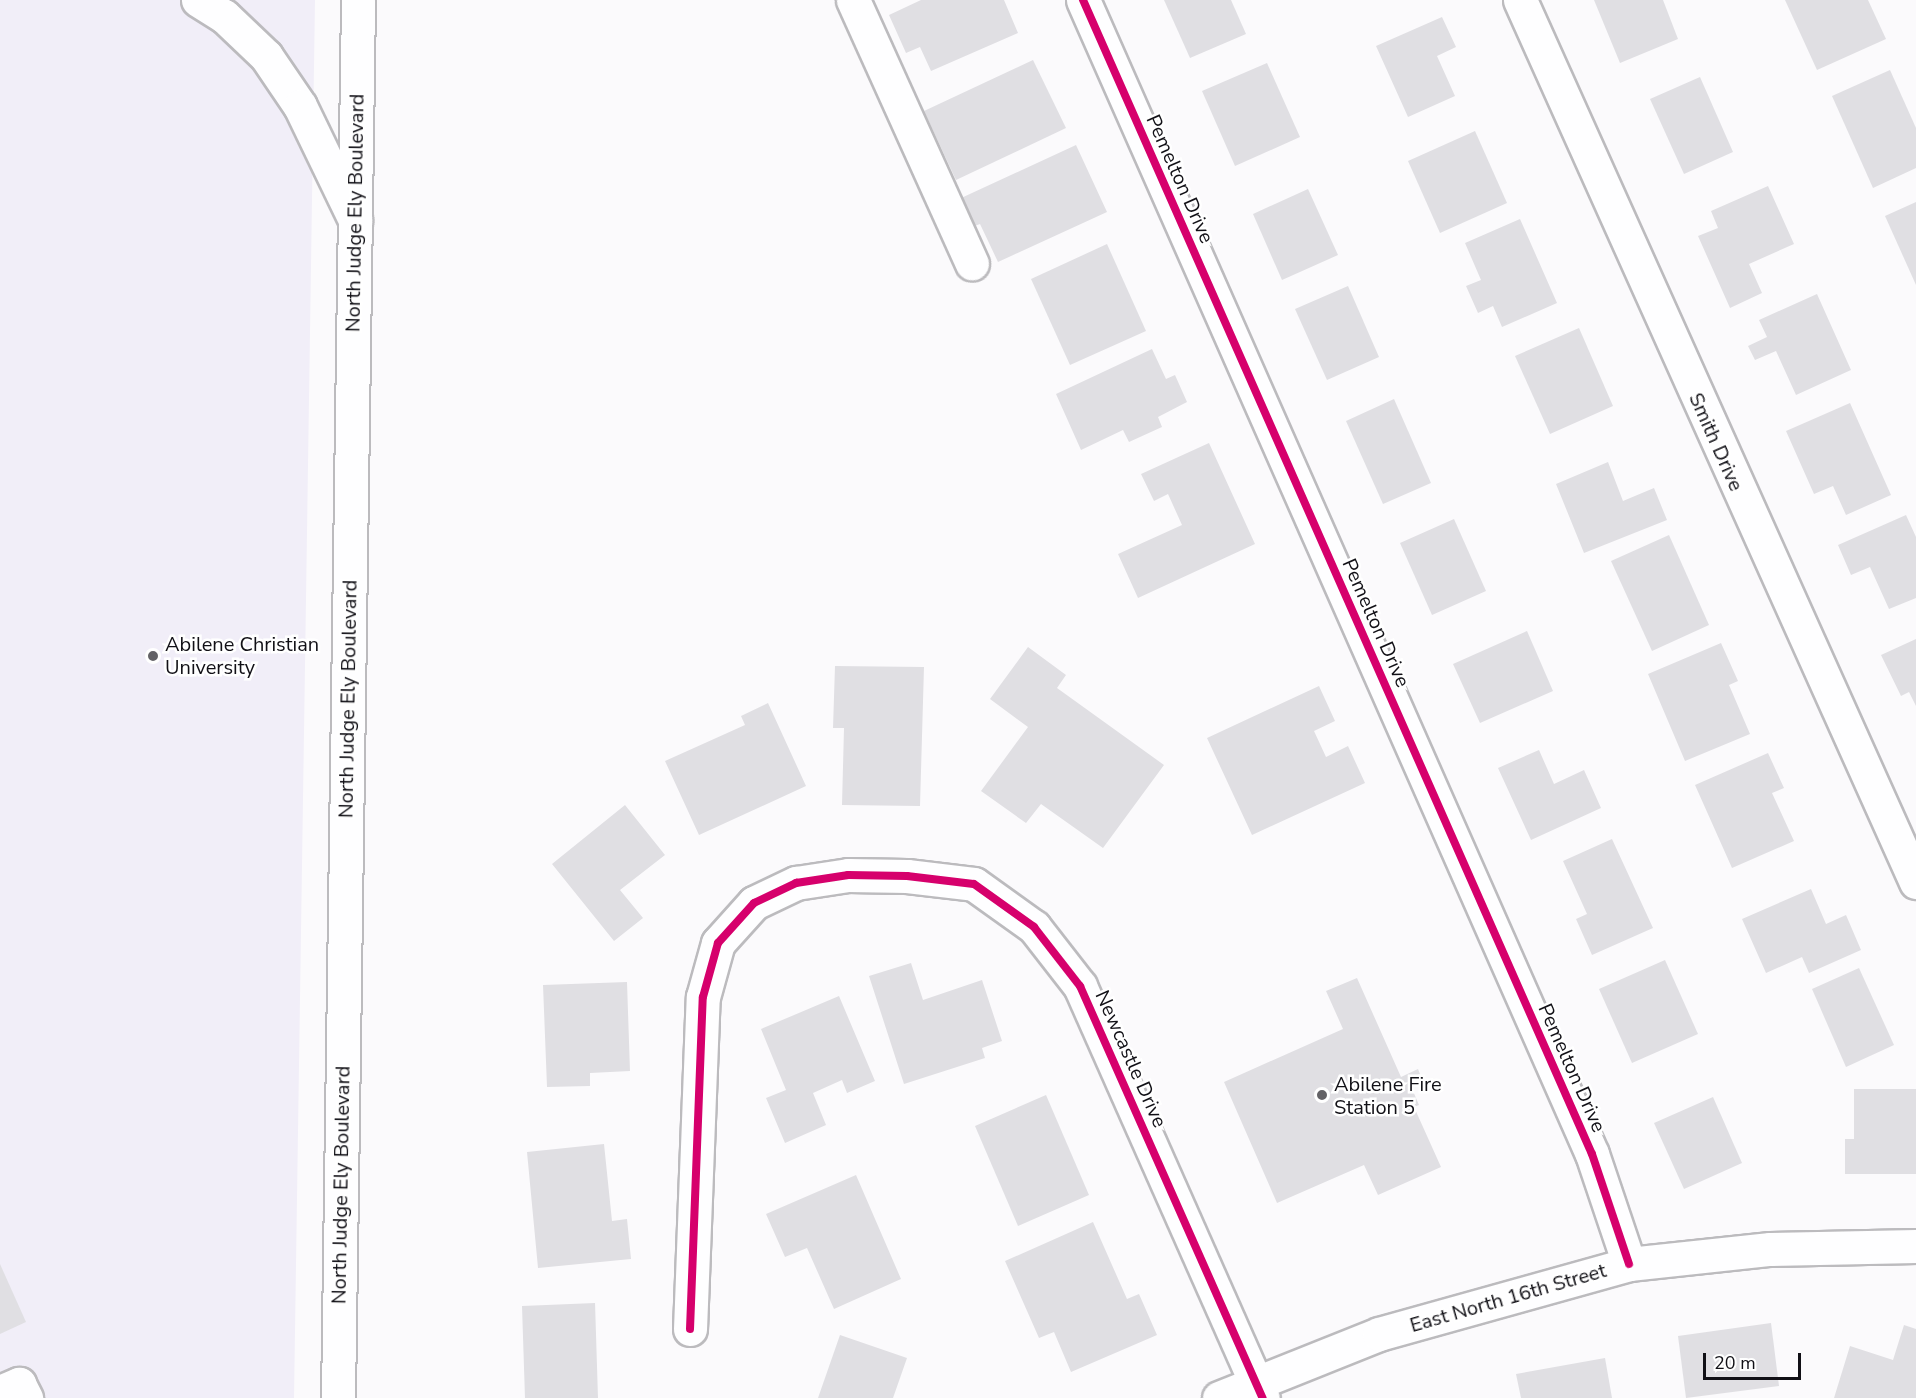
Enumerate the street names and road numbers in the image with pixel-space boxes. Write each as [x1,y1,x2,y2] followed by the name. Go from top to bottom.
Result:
[341,94,369,332] street label: North Judge Ely Boulevard
[1141,111,1219,247] street label: Pemelton Drive
[1684,389,1748,495] street label: Smith Drive
[1337,555,1415,691] street label: Pemelton Drive
[334,580,362,818] street label: North Judge Ely Boulevard
[1090,987,1172,1131] street label: Newcastle Drive
[1533,1000,1611,1136] street label: Pemelton Drive
[327,1066,355,1304] street label: North Judge Ely Boulevard
[1407,1258,1609,1338] street label: East North 16th Street

